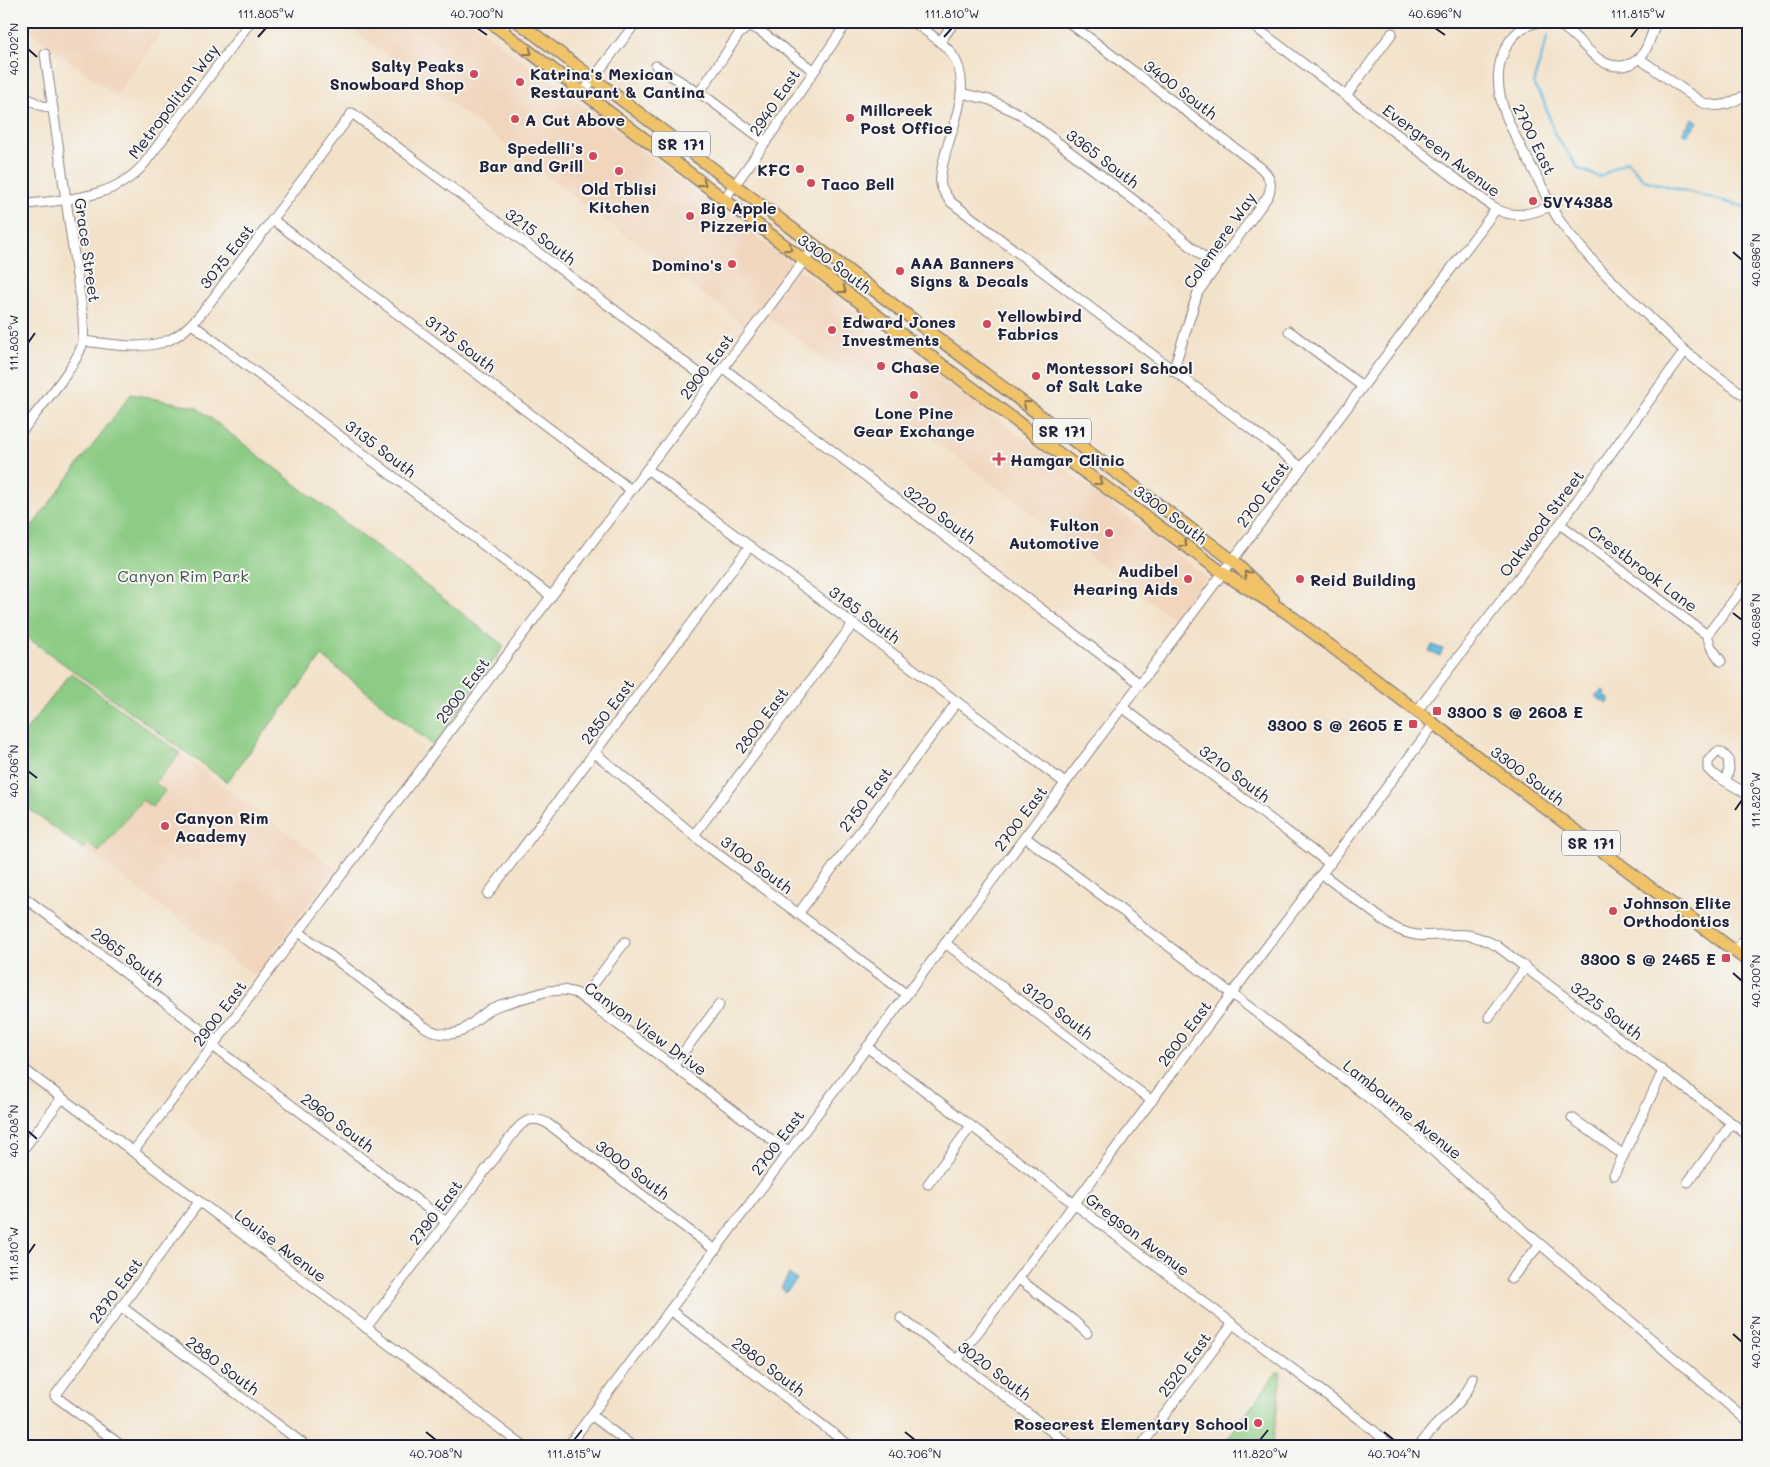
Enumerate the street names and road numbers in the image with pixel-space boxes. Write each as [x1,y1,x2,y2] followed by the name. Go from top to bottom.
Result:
[123,39,223,163] street label: Metropolitan Way
[1140,54,1222,124] street label: 3400 South
[744,64,804,140] street label: 2940 East
[1379,99,1505,201] street label: Evergreen Avenue
[1509,100,1561,178] street label: 2700 East
[1062,124,1144,192] street label: 3365 South
[652,132,710,156] road number: SR 171
[1178,188,1260,292] street label: Colemere Way
[70,196,106,304] street label: Grace Street
[501,203,581,269] street label: 3215 South
[194,219,258,293] street label: 3075 East
[794,228,876,298] street label: 3300 South
[421,310,501,376] street label: 3175 South
[674,329,738,403] street label: 2900 East
[341,414,421,482] street label: 3135 South
[1033,418,1091,444] road number: SR 171
[1231,457,1293,531] street label: 2700 East
[1494,465,1588,581] street label: Oakwood Street
[1130,479,1212,549] street label: 3300 South
[900,480,980,548] street label: 3220 South
[1584,520,1702,616] street label: Crestbrook Lane
[825,580,905,648] street label: 3185 South
[430,653,494,727] street label: 2900 East
[575,674,639,748] street label: 2850 East
[729,683,793,757] street label: 2800 East
[1195,739,1275,807] street label: 3210 South
[1487,740,1569,810] street label: 3300 South
[834,762,896,836] street label: 2750 East
[989,781,1051,855] street label: 2700 East
[717,830,797,898] street label: 3100 South
[1562,830,1620,856] road number: SR 171
[87,922,169,990] street label: 2965 South
[187,976,251,1050] street label: 2900 East
[580,976,712,1080] street label: Canyon View Drive
[1018,976,1098,1044] street label: 3120 South
[1567,976,1647,1044] street label: 3225 South
[1152,996,1216,1070] street label: 2600 East
[1339,1055,1467,1163] street label: Lambourne Avenue
[297,1088,379,1156] street label: 2960 South
[746,1105,808,1179] street label: 2700 East
[592,1134,674,1204] street label: 3000 South
[404,1175,466,1249] street label: 2790 East
[1081,1188,1195,1280] street label: Gregson Avenue
[231,1204,331,1286] street label: Louise Avenue
[84,1253,146,1327] street label: 2870 East
[1153,1327,1215,1401] street label: 2520 East
[182,1331,264,1399] street label: 2880 South
[728,1332,810,1400] street label: 2980 South
[954,1336,1036,1404] street label: 3020 South

